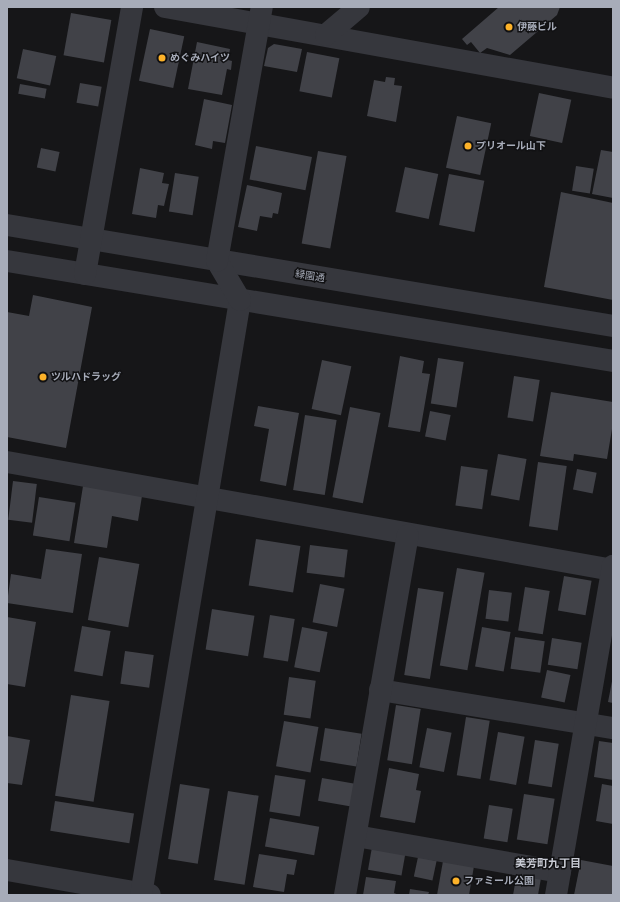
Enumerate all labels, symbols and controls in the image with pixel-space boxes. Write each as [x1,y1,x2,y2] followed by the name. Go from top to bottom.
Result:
[517,21,557,33] place label: 伊藤ビル
[504,22,514,32] marker: 伊藤ビル
[170,52,230,64] place label: めぐみハイツ
[157,53,167,63] marker: めぐみハイツ
[476,140,546,152] place label: プリオール山下
[463,141,473,151] marker: プリオール山下
[294,268,326,284] street label: 緑園通
[51,371,121,383] place label: ツルハドラッグ
[38,372,48,382] marker: ツルハドラッグ
[515,857,581,871] district label: 美芳町九丁目
[464,875,534,887] place label: ファミール公園
[451,876,461,886] marker: ファミール公園

